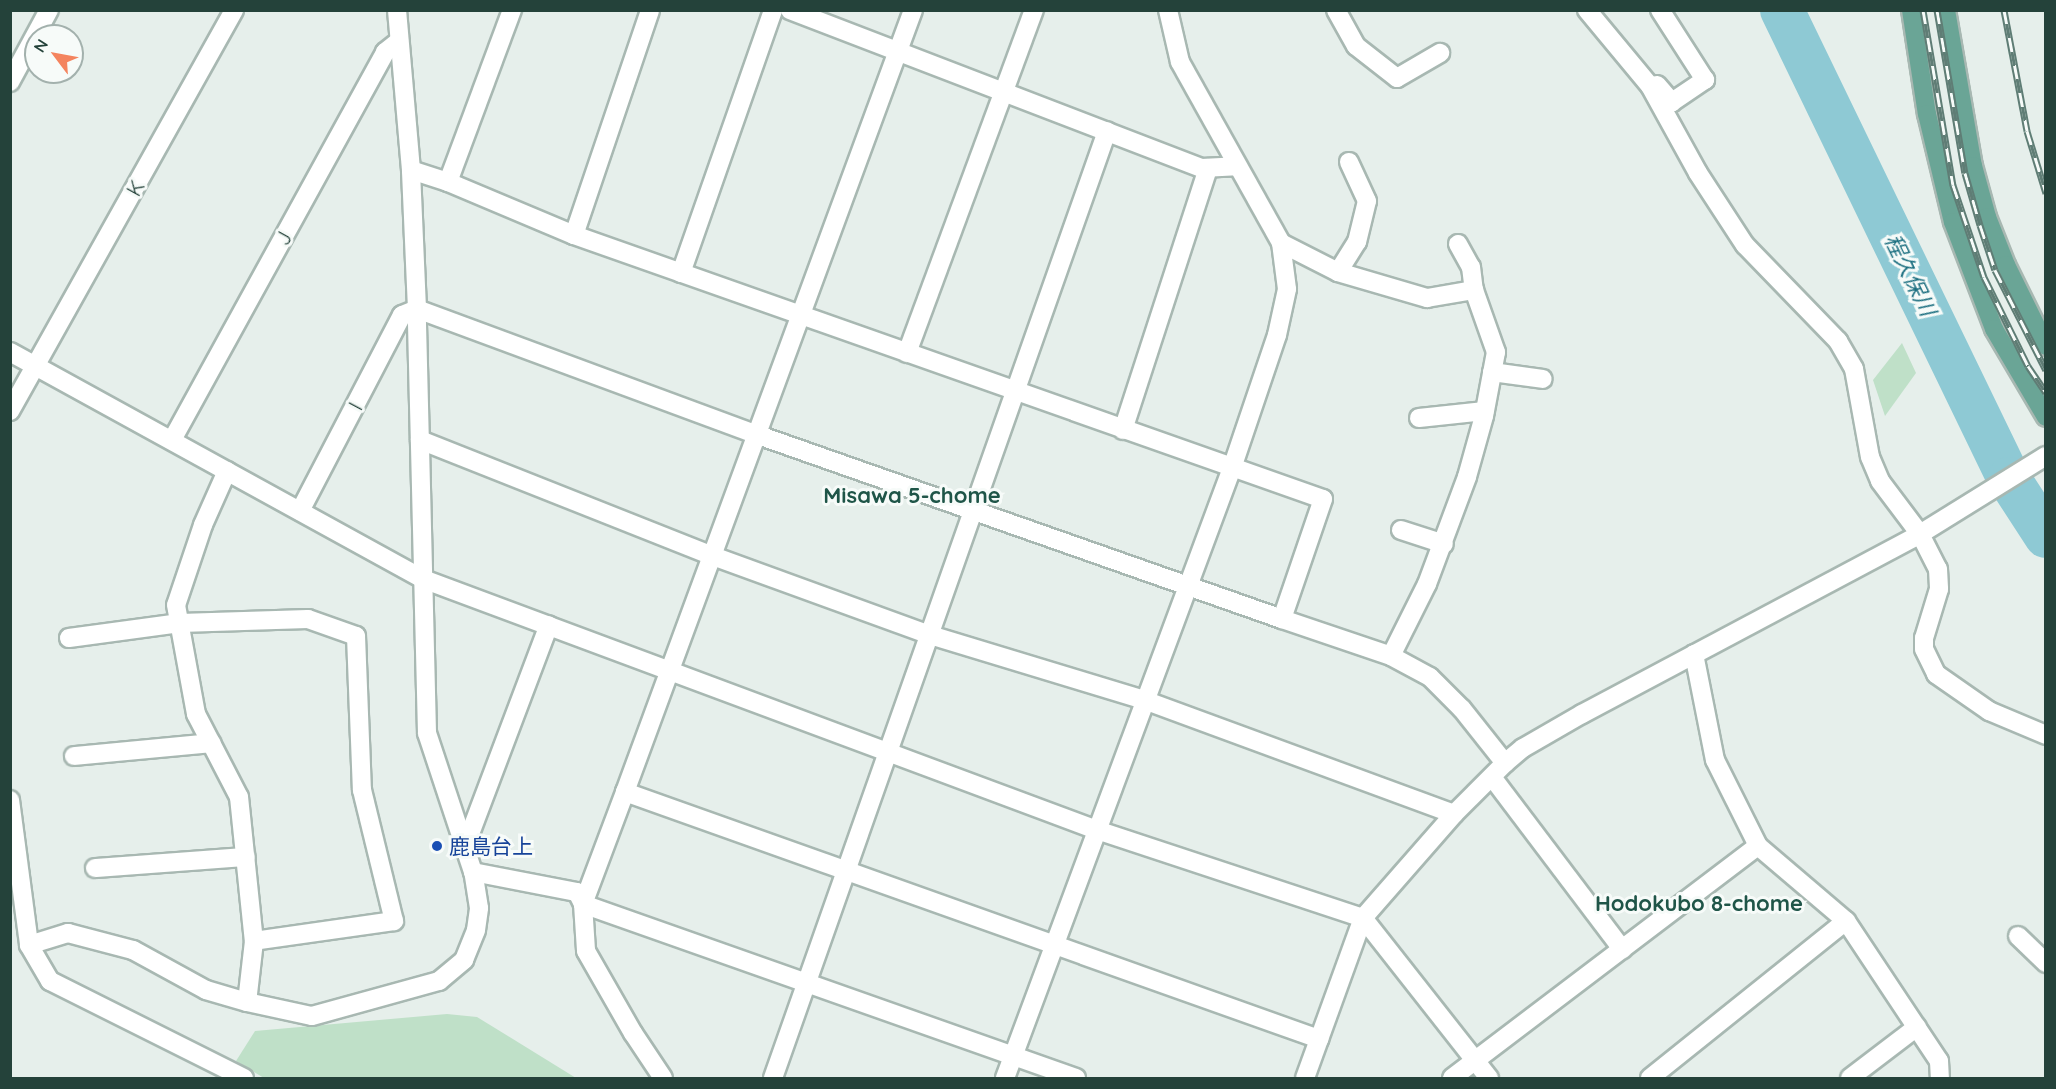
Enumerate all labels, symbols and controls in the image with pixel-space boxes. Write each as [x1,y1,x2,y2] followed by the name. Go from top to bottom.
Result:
[24,24,84,84] north arrow
[29,35,52,56] text: N
[121,176,149,200] street label: K
[269,227,297,249] street label: J
[1879,230,1941,320] water label: 程久保川
[343,398,367,414] street label: I
[823,483,1001,509] district label: Misawa 5-chome
[449,833,533,859] place label: 鹿島台上
[430,839,444,853] marker: 鹿島台上
[1595,891,1803,917] district label: Hodokubo 8-chome

